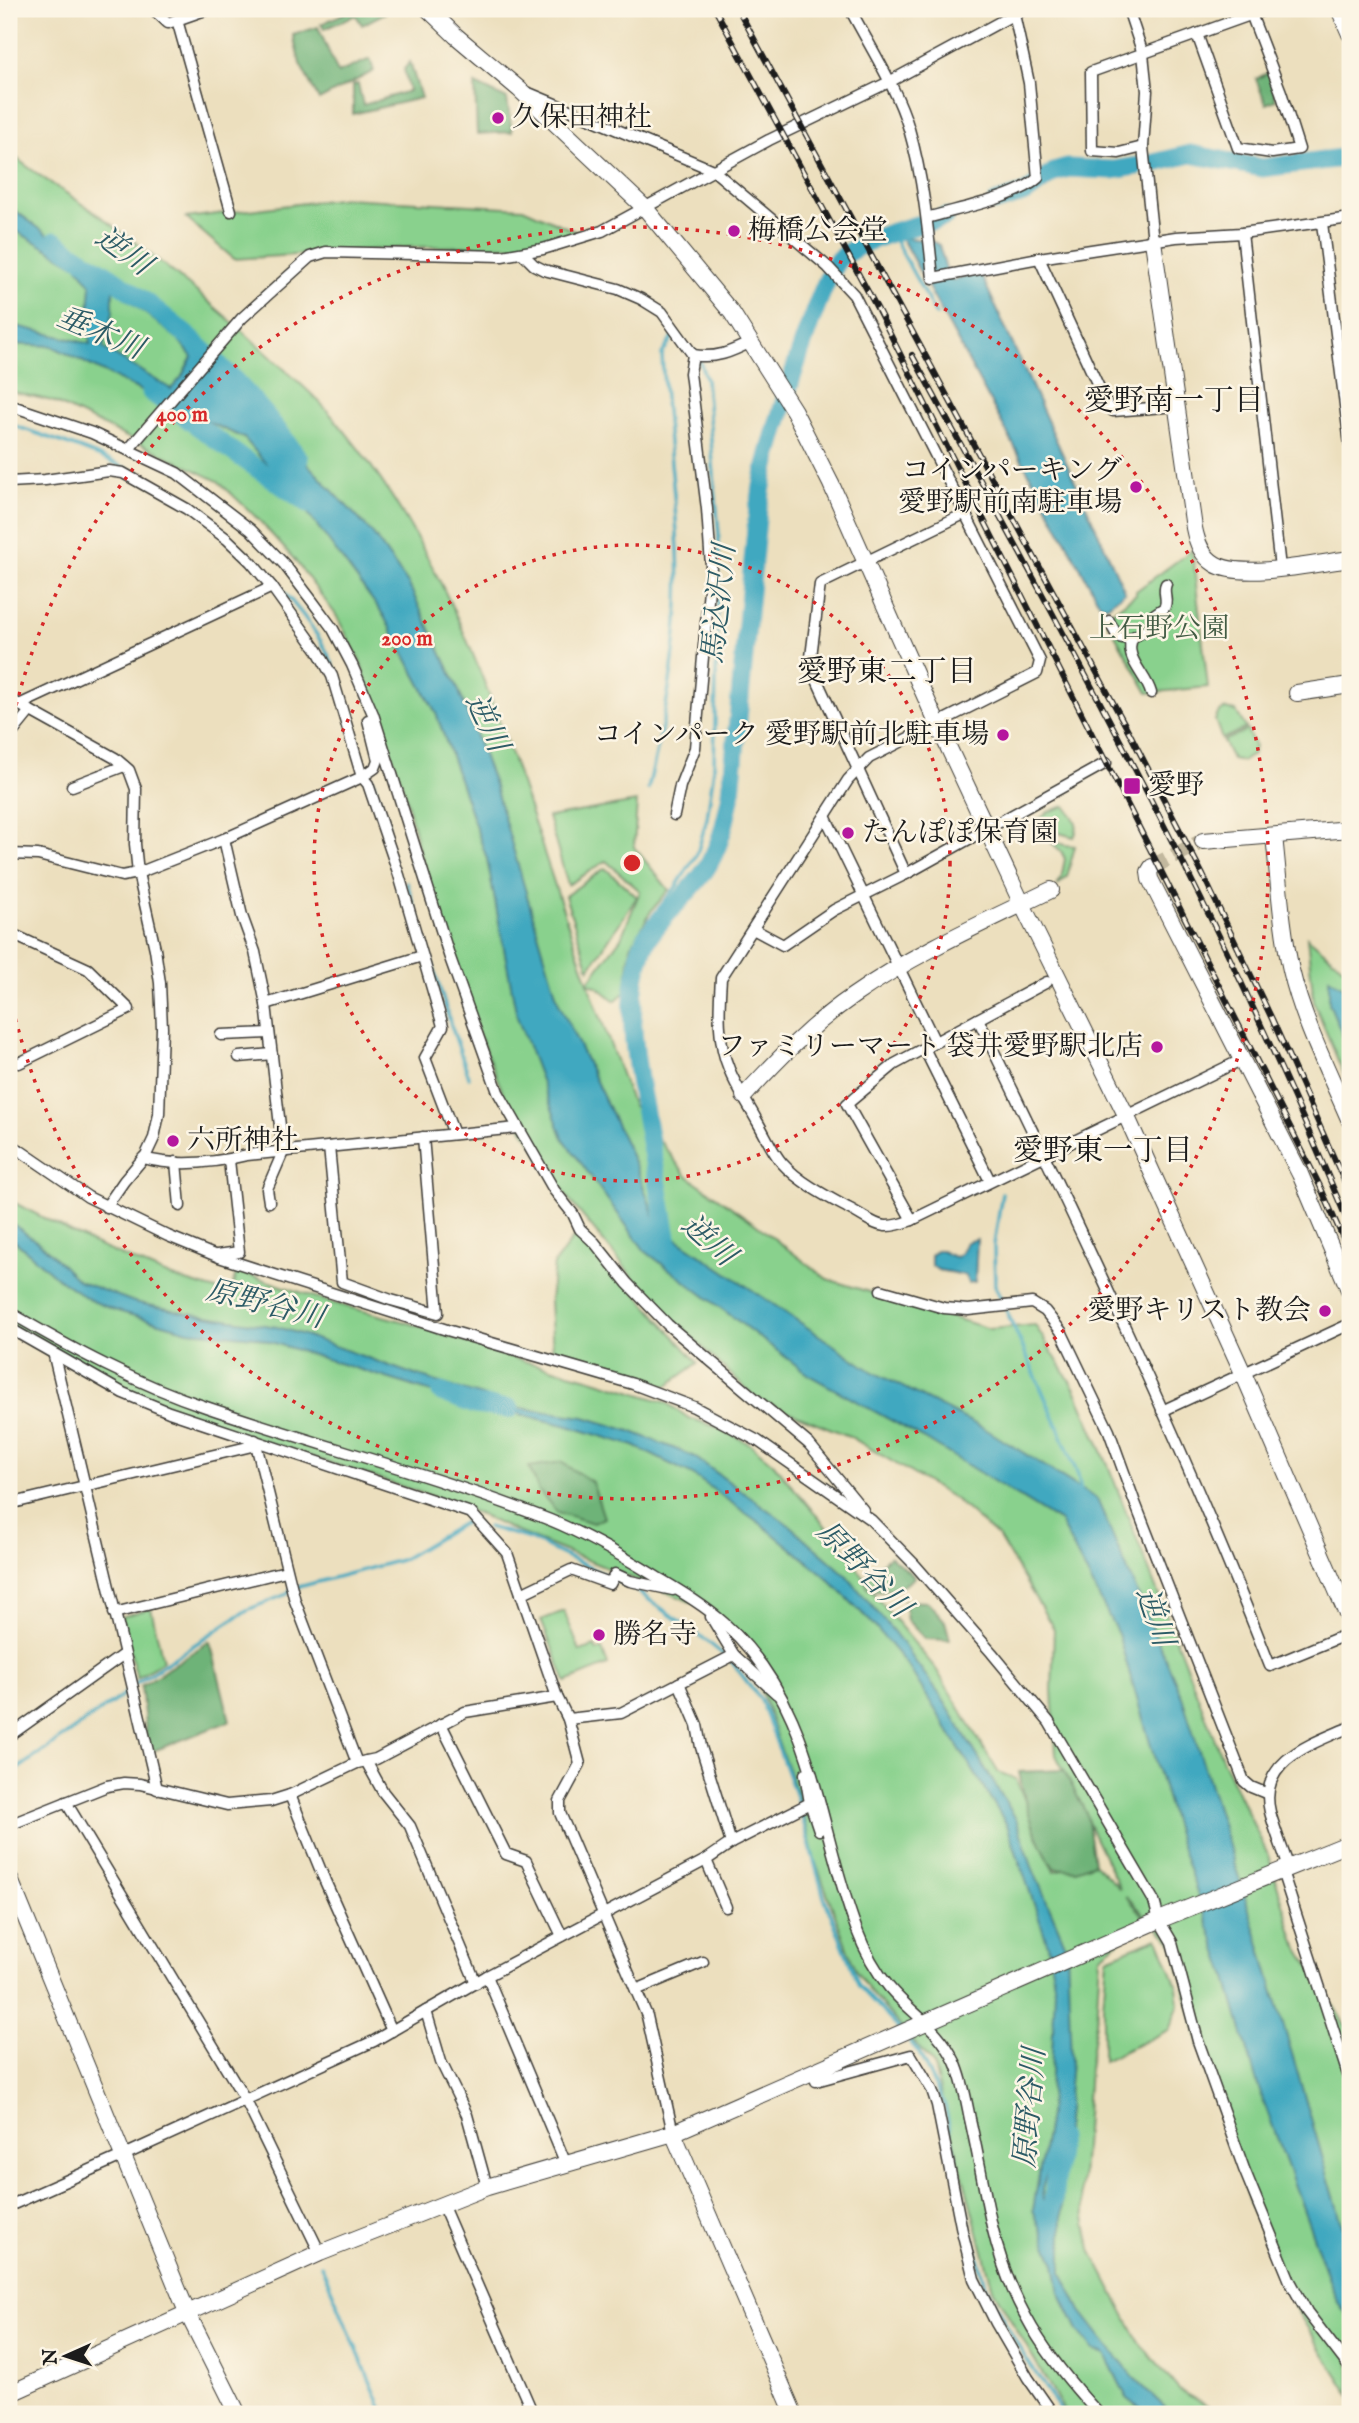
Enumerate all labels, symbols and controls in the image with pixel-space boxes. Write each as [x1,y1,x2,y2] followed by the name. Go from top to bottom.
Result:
[512,101,652,136] place label: 久保田神社
[490,110,506,126] marker: 久保田神社
[748,214,888,249] place label: 梅橋公会堂
[88,219,161,287] water label: 逆川
[726,223,742,239] marker: 梅橋公会堂
[51,299,152,370] water label: 垂木川
[1084,383,1264,421] district label: 愛野南一丁目
[156,402,209,429] text: 400 m
[898,454,1122,521] place label: コインパーキング 愛野駅前南駐車場
[1128,479,1144,495] marker: コインパーキング 愛野駅前南駐車場
[695,539,745,666] water label: 馬込沢川
[1089,612,1229,647] park label: 上石野公園
[381,626,433,653] text: 200 m
[797,654,977,692] district label: 愛野東二丁目
[456,688,517,761] water label: 逆川
[594,718,989,753] place label: コインパーク 愛野駅前北駐車場
[995,727,1011,743] marker: コインパーク 愛野駅前北駐車場
[1148,769,1204,804] place label: 愛野
[1122,776,1142,796] marker: 愛野
[862,816,1058,851] place label: たんぽぽ保育園
[840,825,856,841] marker: たんぽぽ保育園
[620,851,644,875] centre of rings
[717,1030,1143,1065] place label: ファミリーマート 袋井愛野駅北店
[1149,1039,1165,1055] marker: ファミリーマート 袋井愛野駅北店
[187,1124,299,1159] place label: 六所神社
[165,1133,181,1149] marker: 六所神社
[1013,1133,1193,1171] district label: 愛野東一丁目
[673,1207,745,1277] water label: 逆川
[202,1272,331,1339] water label: 原野谷川
[1088,1294,1311,1329] place label: 愛野キリスト教会
[1317,1303,1333,1319] marker: 愛野キリスト教会
[808,1514,920,1629] water label: 原野谷川
[1127,1583,1182,1654] water label: 逆川
[613,1618,697,1653] place label: 勝名寺
[591,1627,607,1643] marker: 勝名寺
[1007,2044,1055,2169] water label: 原野谷川
[32,2322,102,2392] north arrow
[39,2347,63,2367] text: N

